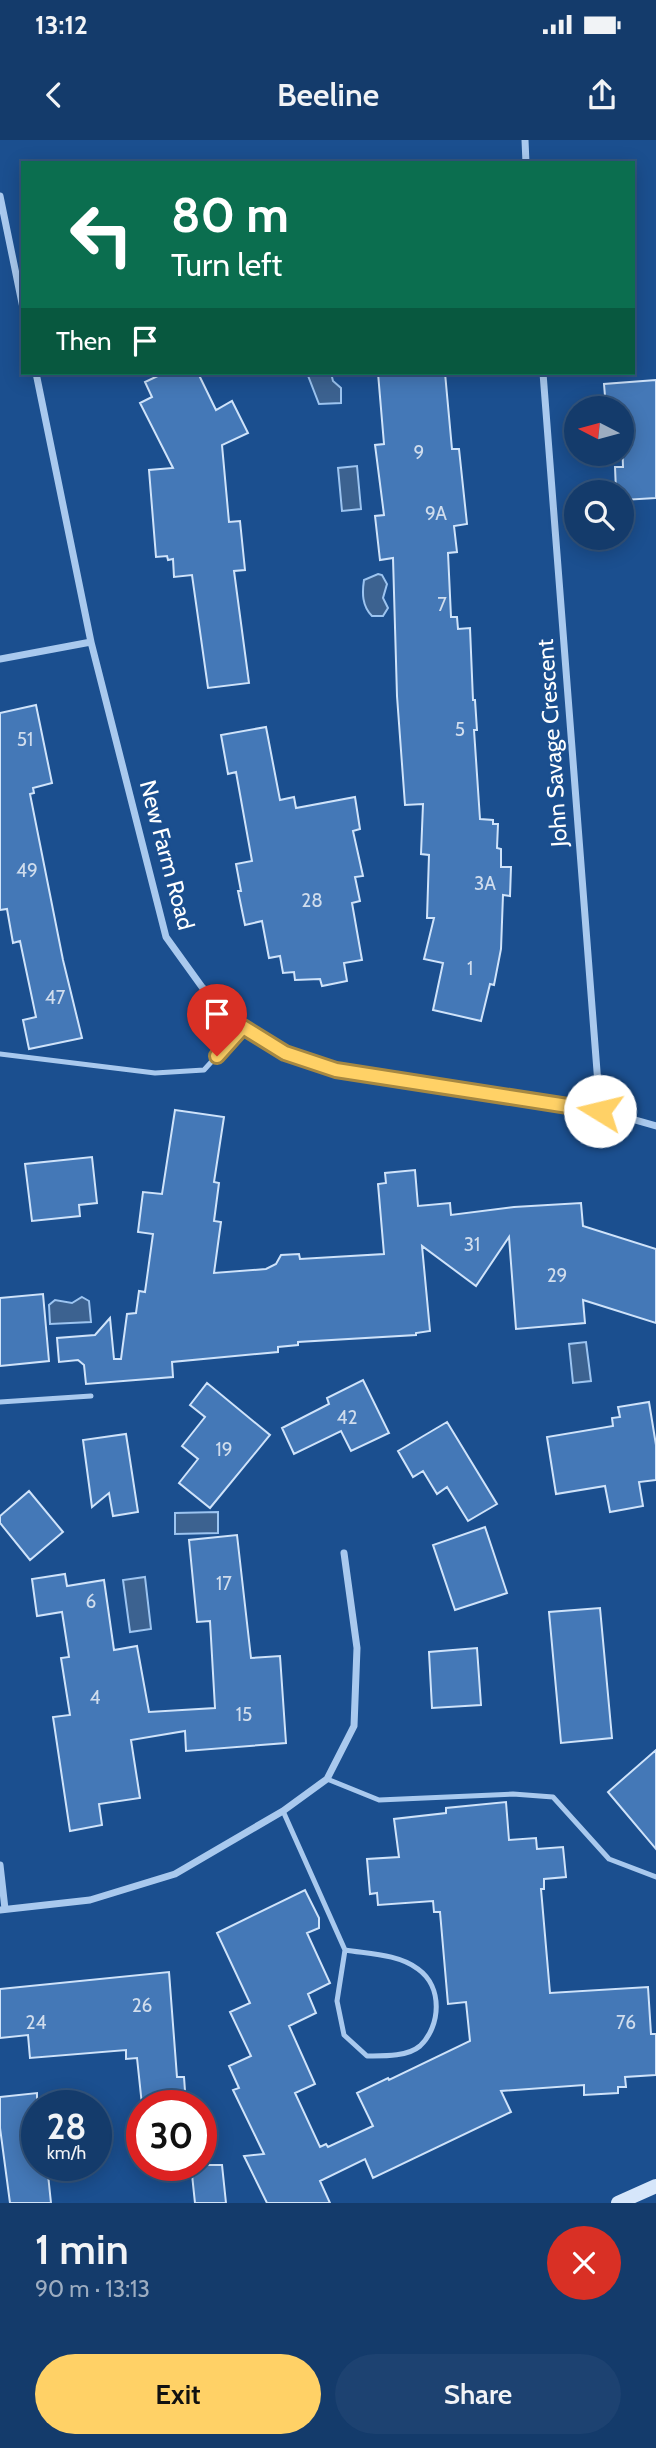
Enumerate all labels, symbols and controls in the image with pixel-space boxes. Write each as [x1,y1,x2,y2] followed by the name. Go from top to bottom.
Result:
[35,9,88,41] text: 13:12
[277,75,379,114] text: Beeline
[35,76,73,114] icon: back
[583,76,621,114] icon: share
[171,185,289,244] text: 80 m
[56,189,147,280] icon: left
[171,245,282,284] text: Turn left
[126,322,164,360] icon: arrive
[56,325,112,357] text: Then
[564,396,634,466] north arrow
[564,396,634,550] map controls
[414,441,424,464] house number: 9
[564,480,634,550] button: search
[425,502,447,525] house number: 9A
[437,593,447,616] house number: 7
[531,638,573,849] street label: John Savage Crescent
[455,718,465,741] house number: 5
[17,728,33,751] house number: 51
[134,777,200,933] street label: New Farm Road
[16,859,38,882] house number: 49
[474,872,496,895] house number: 3A
[301,889,323,912] house number: 28
[467,957,473,980] house number: 1
[187,984,247,1056] pin
[45,986,66,1009] house number: 47
[198,995,236,1033] icon: arrive
[563,1074,637,1148] position arrow
[464,1233,480,1256] house number: 31
[547,1264,567,1287] house number: 29
[337,1406,357,1429] house number: 42
[216,1438,233,1461] house number: 19
[216,1572,232,1595] house number: 17
[86,1590,96,1613] house number: 6
[90,1686,101,1709] house number: 4
[236,1703,252,1726] house number: 15
[132,1994,152,2017] house number: 26
[26,2011,46,2034] house number: 24
[616,2011,636,2034] house number: 76
[126,2090,217,2181] speed limit sign: 30
[47,2105,86,2148] text: 28
[47,2142,86,2164] text: km/h
[35,2223,129,2275] text: 1 min
[547,2226,621,2300] button: close
[35,2275,150,2303] text: 90 m · 13:13
[35,2354,321,2434] button: Exit
[335,2354,621,2434] button: Share

